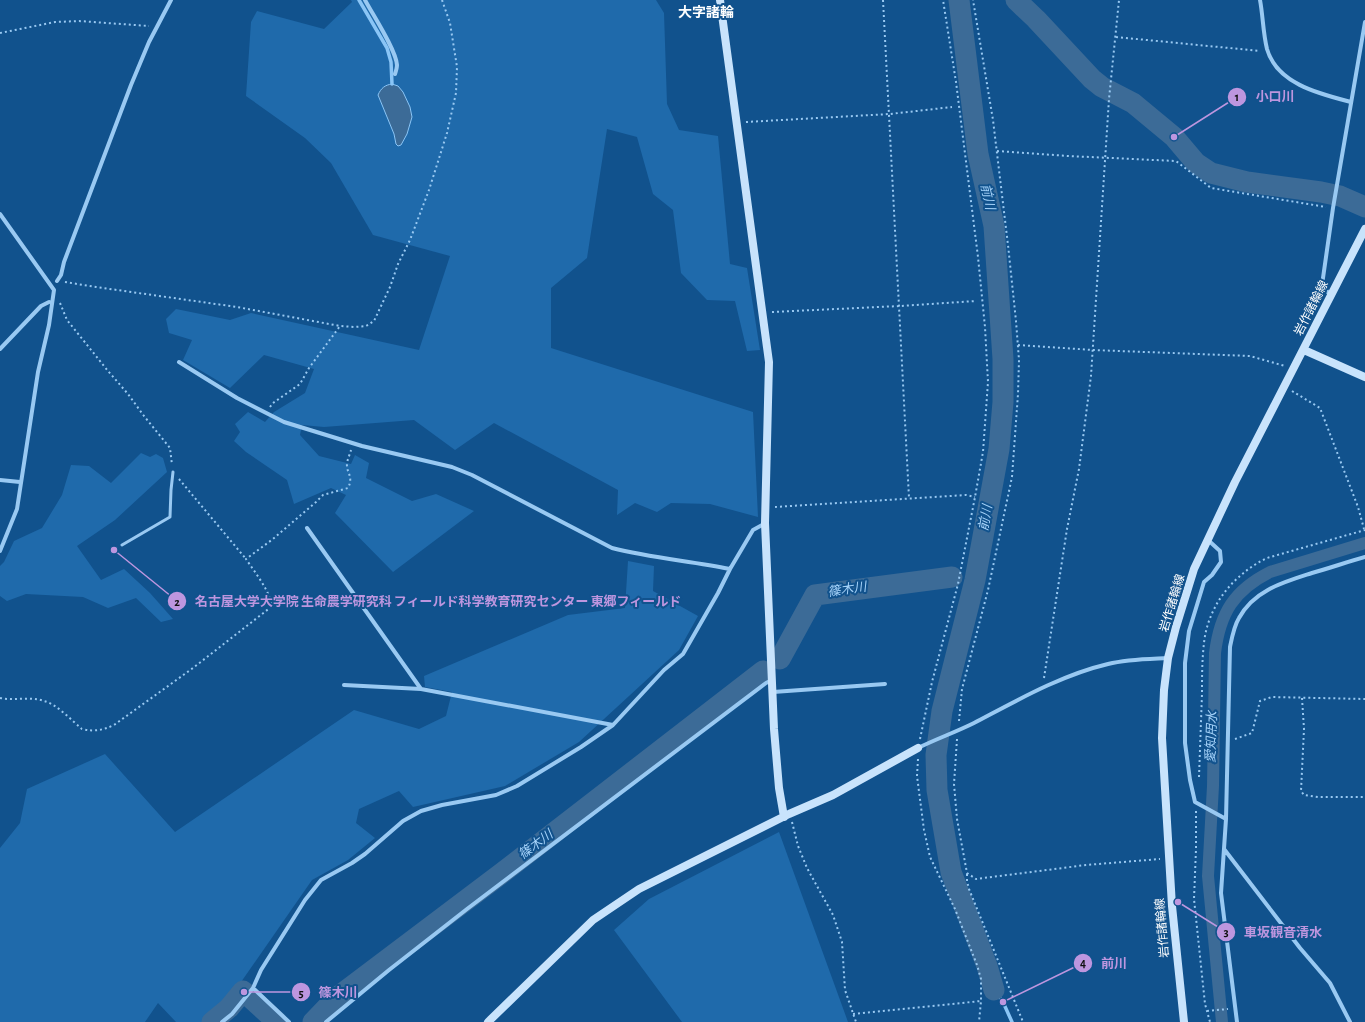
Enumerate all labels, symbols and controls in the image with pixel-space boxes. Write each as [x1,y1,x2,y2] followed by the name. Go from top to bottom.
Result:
[678,4,734,20] district label: 大字諸輪
[1227,84,1302,109] callout: 小口川
[1255,89,1295,104] text: 小口川
[1235,91,1239,103] text: 1
[978,183,998,213] water label: 前川
[1291,278,1330,337] street label: 岩作諸輪線
[976,502,995,532] water label: 前川
[1157,572,1187,633] street label: 岩作諸輪線
[827,580,869,599] water label: 篠木川
[167,589,690,614] callout: 名古屋大学大学院 生命農学研究科 フィールド科学教育研究センター 東郷フィールド
[195,594,681,609] text: 名古屋大学大学院 生命農学研究科 フィールド科学教育研究センター 東郷フィールド
[174,596,180,608] text: 2
[1204,709,1219,763] water label: 愛知用水
[516,826,557,862] water label: 篠木川
[1152,898,1171,959] street label: 岩作諸輪線
[1216,920,1330,945] callout: 車坂観音清水
[1244,925,1322,940] text: 車坂観音清水
[1223,926,1229,938] text: 3
[1073,951,1135,976] callout: 前川
[1101,956,1127,971] text: 前川
[1080,957,1086,969] text: 4
[291,980,366,1005] callout: 篠木川
[318,985,358,1000] text: 篠木川
[298,987,304,999] text: 5

